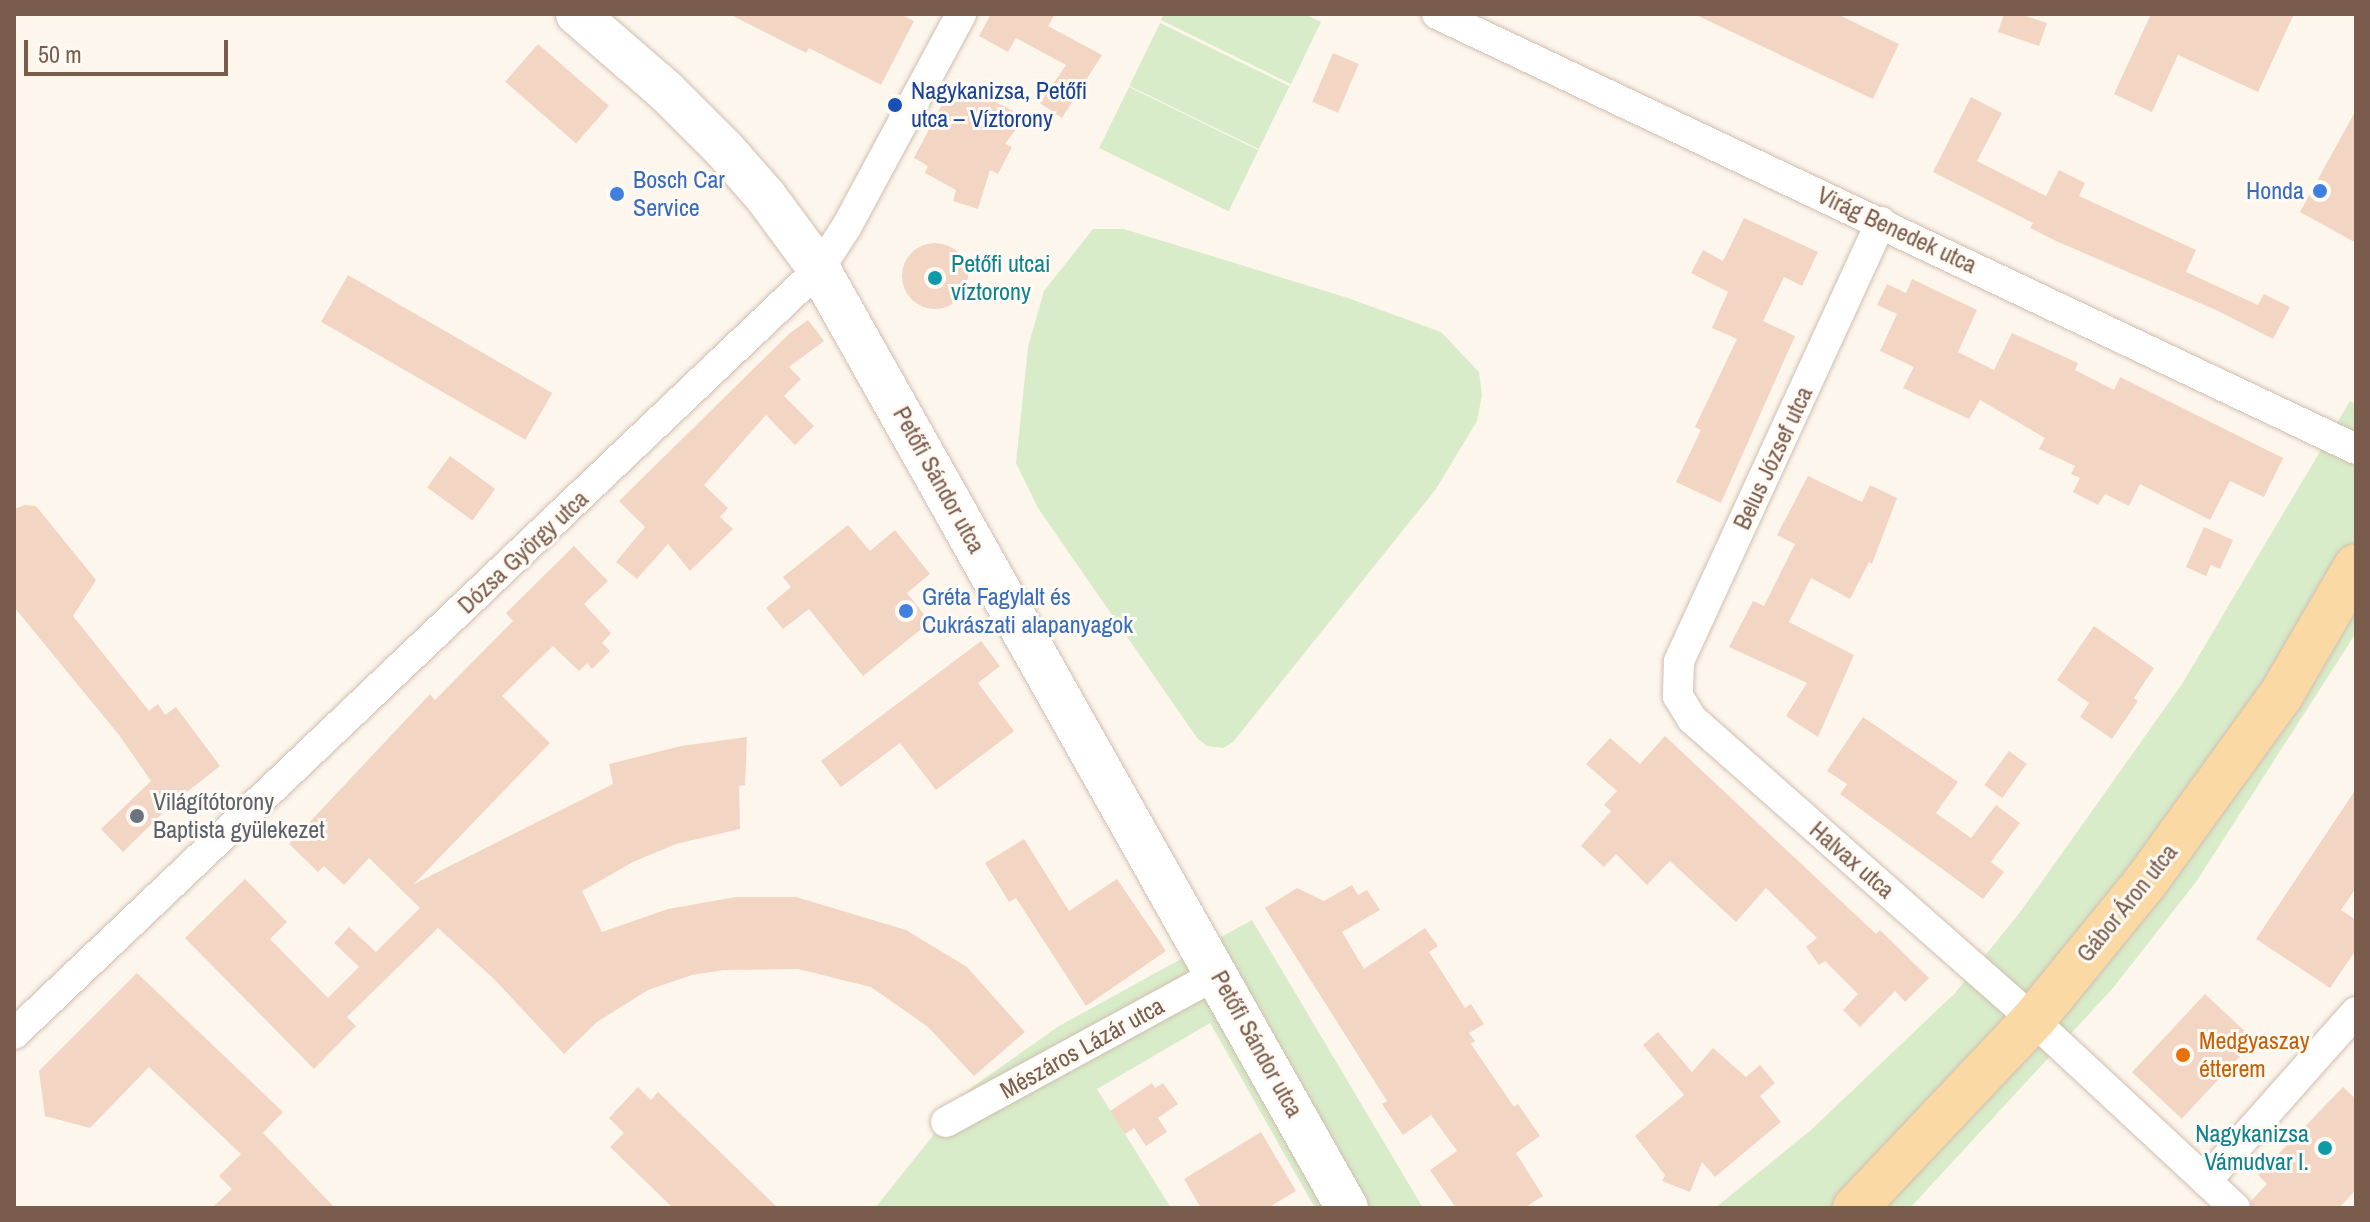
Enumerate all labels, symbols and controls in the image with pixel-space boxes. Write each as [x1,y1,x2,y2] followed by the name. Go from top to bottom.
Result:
[28,24,232,74] scale bar
[38,38,82,70] text: 50 m
[911,77,1087,133] place label: Nagykanizsa, Petőfi utca – Víztorony
[886,96,904,114] marker: Nagykanizsa, Petőfi utca – Víztorony
[633,166,725,222] place label: Bosch Car Service
[2246,177,2304,205] place label: Honda
[1813,180,1981,280] street label: Virág Benedek utca
[2311,182,2329,200] marker: Honda
[608,185,626,203] marker: Bosch Car Service
[951,250,1051,306] place label: Petőfi utcai víztorony
[926,269,944,287] marker: Petőfi utcai víztorony
[1727,382,1819,534] street label: Belus József utca
[887,402,991,558] street label: Petőfi Sándor utca
[452,484,594,620] street label: Dózsa György utca
[922,583,1133,639] place label: Gréta Fagylalt és Cukrászati alapanyagok
[897,602,915,620] marker: Gréta Fagylalt és Cukrászati alapanyagok
[153,788,325,844] place label: Világítótorony Baptista gyülekezet
[128,807,146,825] marker: Világítótorony Baptista gyülekezet
[1804,815,1900,905] street label: Halvax utca
[2070,838,2184,968] street label: Gábor Áron utca
[1205,966,1309,1122] street label: Petőfi Sándor utca
[995,991,1169,1105] street label: Mészáros Lázár utca
[2199,1027,2309,1083] place label: Medgyaszay étterem
[2174,1046,2192,1064] marker: Medgyaszay étterem
[2195,1120,2309,1176] place label: Nagykanizsa Vámudvar I.
[2316,1139,2334,1157] marker: Nagykanizsa Vámudvar I.

